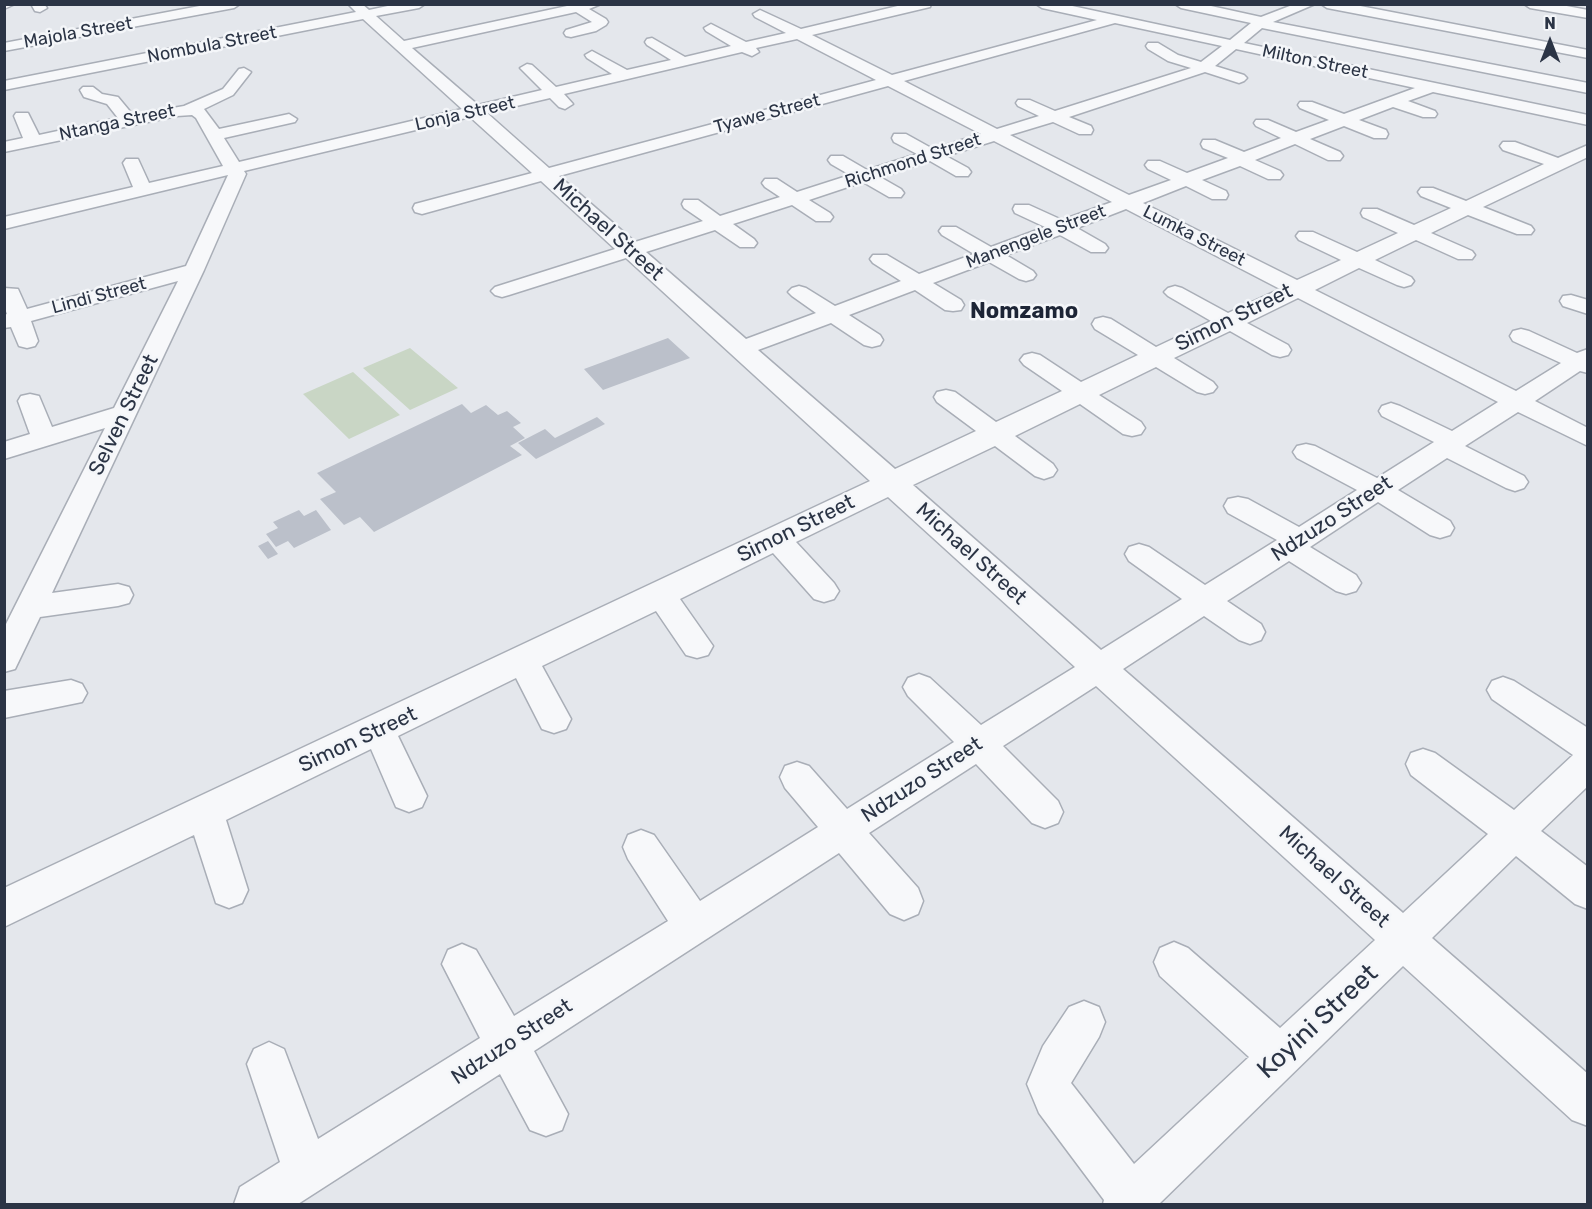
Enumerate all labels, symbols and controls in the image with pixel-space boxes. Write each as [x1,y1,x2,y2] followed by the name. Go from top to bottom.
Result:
[1520,12,1580,72] north arrow
[22,13,134,53] street label: Majola Street
[1544,14,1556,33] text: N
[146,22,278,68] street label: Nombula Street
[1260,40,1370,84] street label: Milton Street
[711,89,823,139] street label: Tyawe Street
[413,92,517,136] street label: Lonja Street
[57,100,177,146] street label: Ntanga Street
[842,129,984,193] street label: Richmond Street
[547,174,669,286] street label: Michael Street
[963,200,1109,274] street label: Manengele Street
[1139,201,1249,271] street label: Lumka Street
[49,273,149,319] street label: Lindi Street
[1171,279,1297,357] street label: Simon Street
[970,299,1078,325] district label: Nomzamo
[84,350,164,480] street label: Selven Street
[1267,471,1397,567] street label: Ndzuzo Street
[733,490,859,568] street label: Simon Street
[910,498,1032,610] street label: Michael Street
[295,702,421,778] street label: Simon Street
[857,732,987,828] street label: Ndzuzo Street
[1273,821,1395,933] street label: Michael Street
[1251,958,1385,1086] street label: Koyini Street
[447,994,577,1090] street label: Ndzuzo Street

